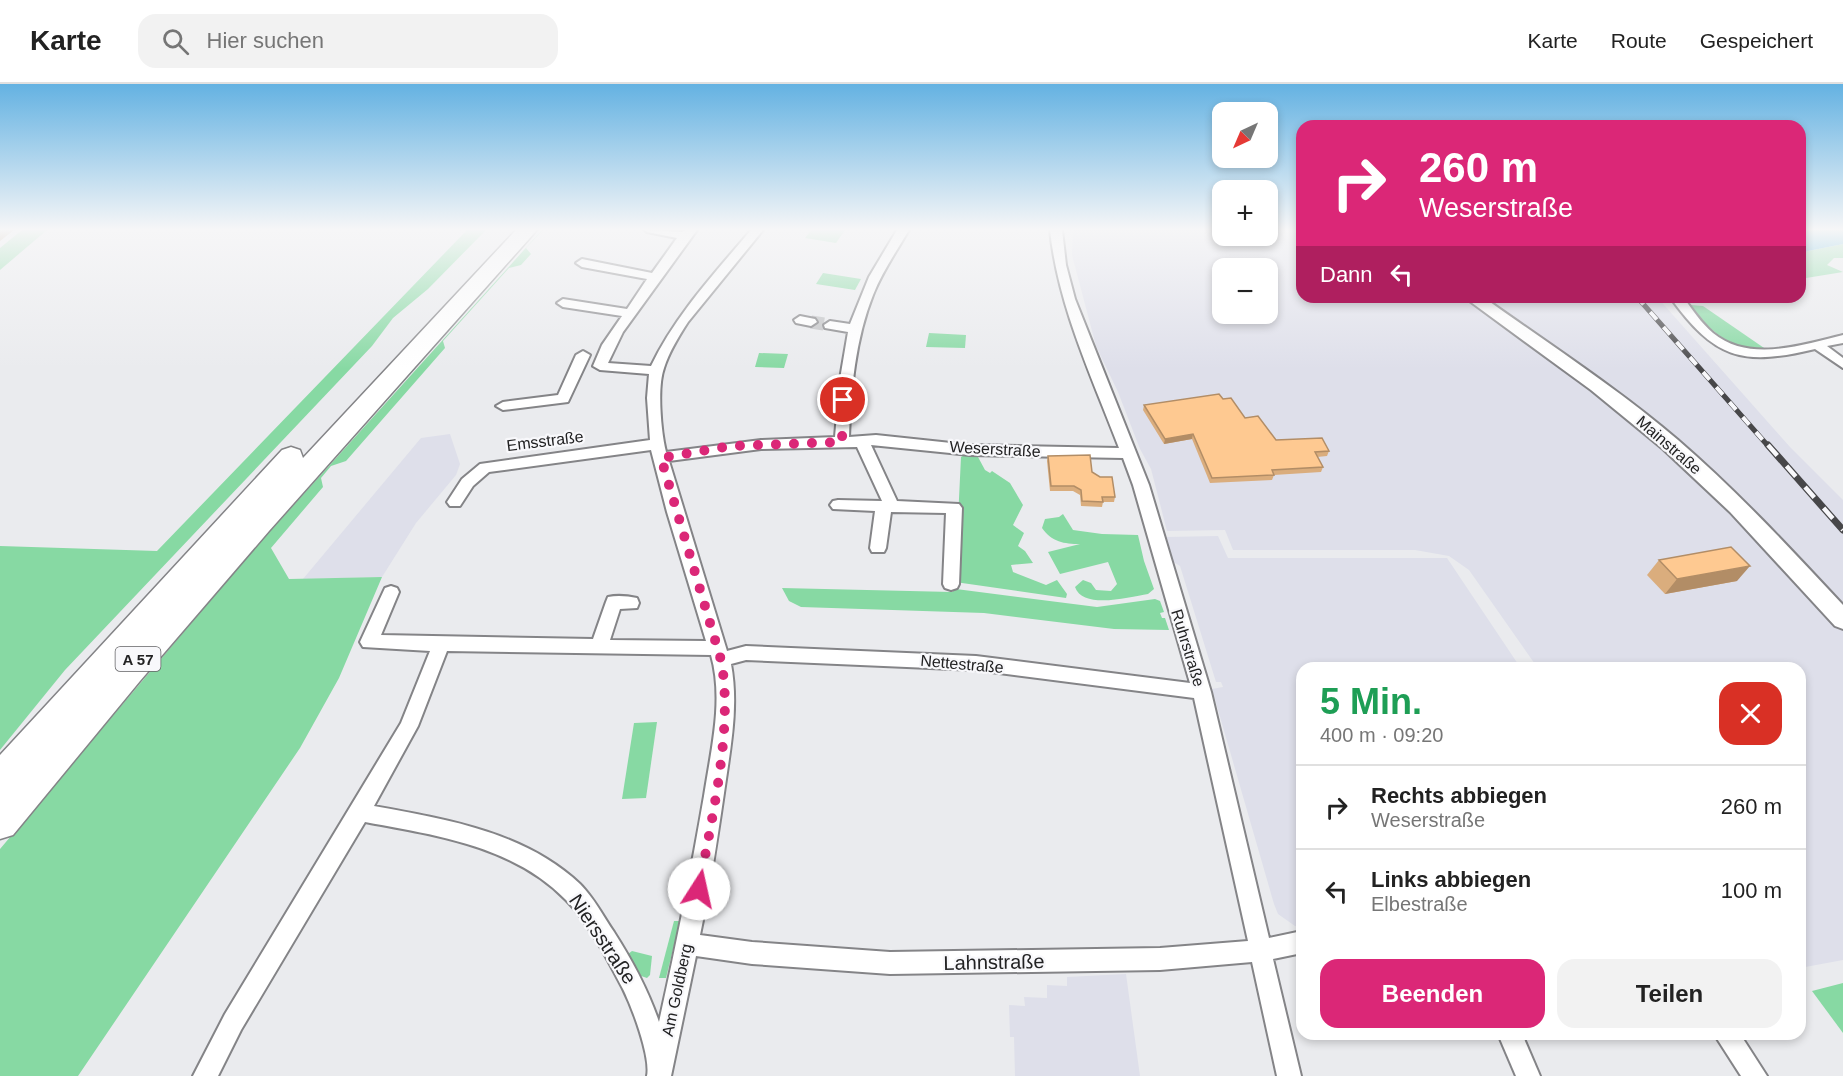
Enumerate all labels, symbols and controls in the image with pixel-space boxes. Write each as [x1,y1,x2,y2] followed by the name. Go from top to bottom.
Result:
[138,14,558,68] search box
[30,25,102,56] text: Karte
[159,25,192,58] icon: search
[207,28,324,53] text: Hier suchen
[1528,29,1578,52] text: Karte
[1611,29,1667,52] text: Route
[1700,29,1813,52] text: Gespeichert
[1212,102,1278,168] north arrow
[1212,102,1278,324] map controls
[1320,144,1398,222] icon: right
[1419,144,1538,191] text: 260 m
[1212,180,1278,246] button: +
[1419,193,1573,223] text: Weserstraße
[1212,258,1278,324] button: −
[1385,258,1418,291] icon: left
[1320,262,1373,287] text: Dann
[817,374,868,425] pin
[826,383,859,416] icon: arrive
[1633,412,1705,478] street label: Mainstraße
[506,428,585,454] street label: Emsstraße
[949,438,1041,460] street label: Weserstraße
[1168,607,1208,689] street label: Ruhrstraße
[116,647,160,671] road number: A 57
[920,652,1004,676] street label: Nettestraße
[1320,681,1422,722] text: 5 Min.
[1719,682,1782,745] button: close
[1320,724,1443,746] text: 400 m · 09:20
[1371,783,1547,808] text: Rechts abbiegen
[1320,791,1353,824] icon: right
[1721,794,1782,819] text: 260 m
[1371,809,1485,831] text: Weserstraße
[667,857,731,921] position arrow
[1371,867,1531,892] text: Links abbiegen
[1320,875,1353,908] icon: left
[1721,878,1782,903] text: 100 m
[565,890,641,988] street label: Niersstraße
[1371,893,1468,915] text: Elbestraße
[659,942,695,1038] street label: Am Goldberg
[943,950,1045,974] street label: Lahnstraße
[1320,959,1545,1028] button: Beenden
[1557,959,1782,1028] button: Teilen

